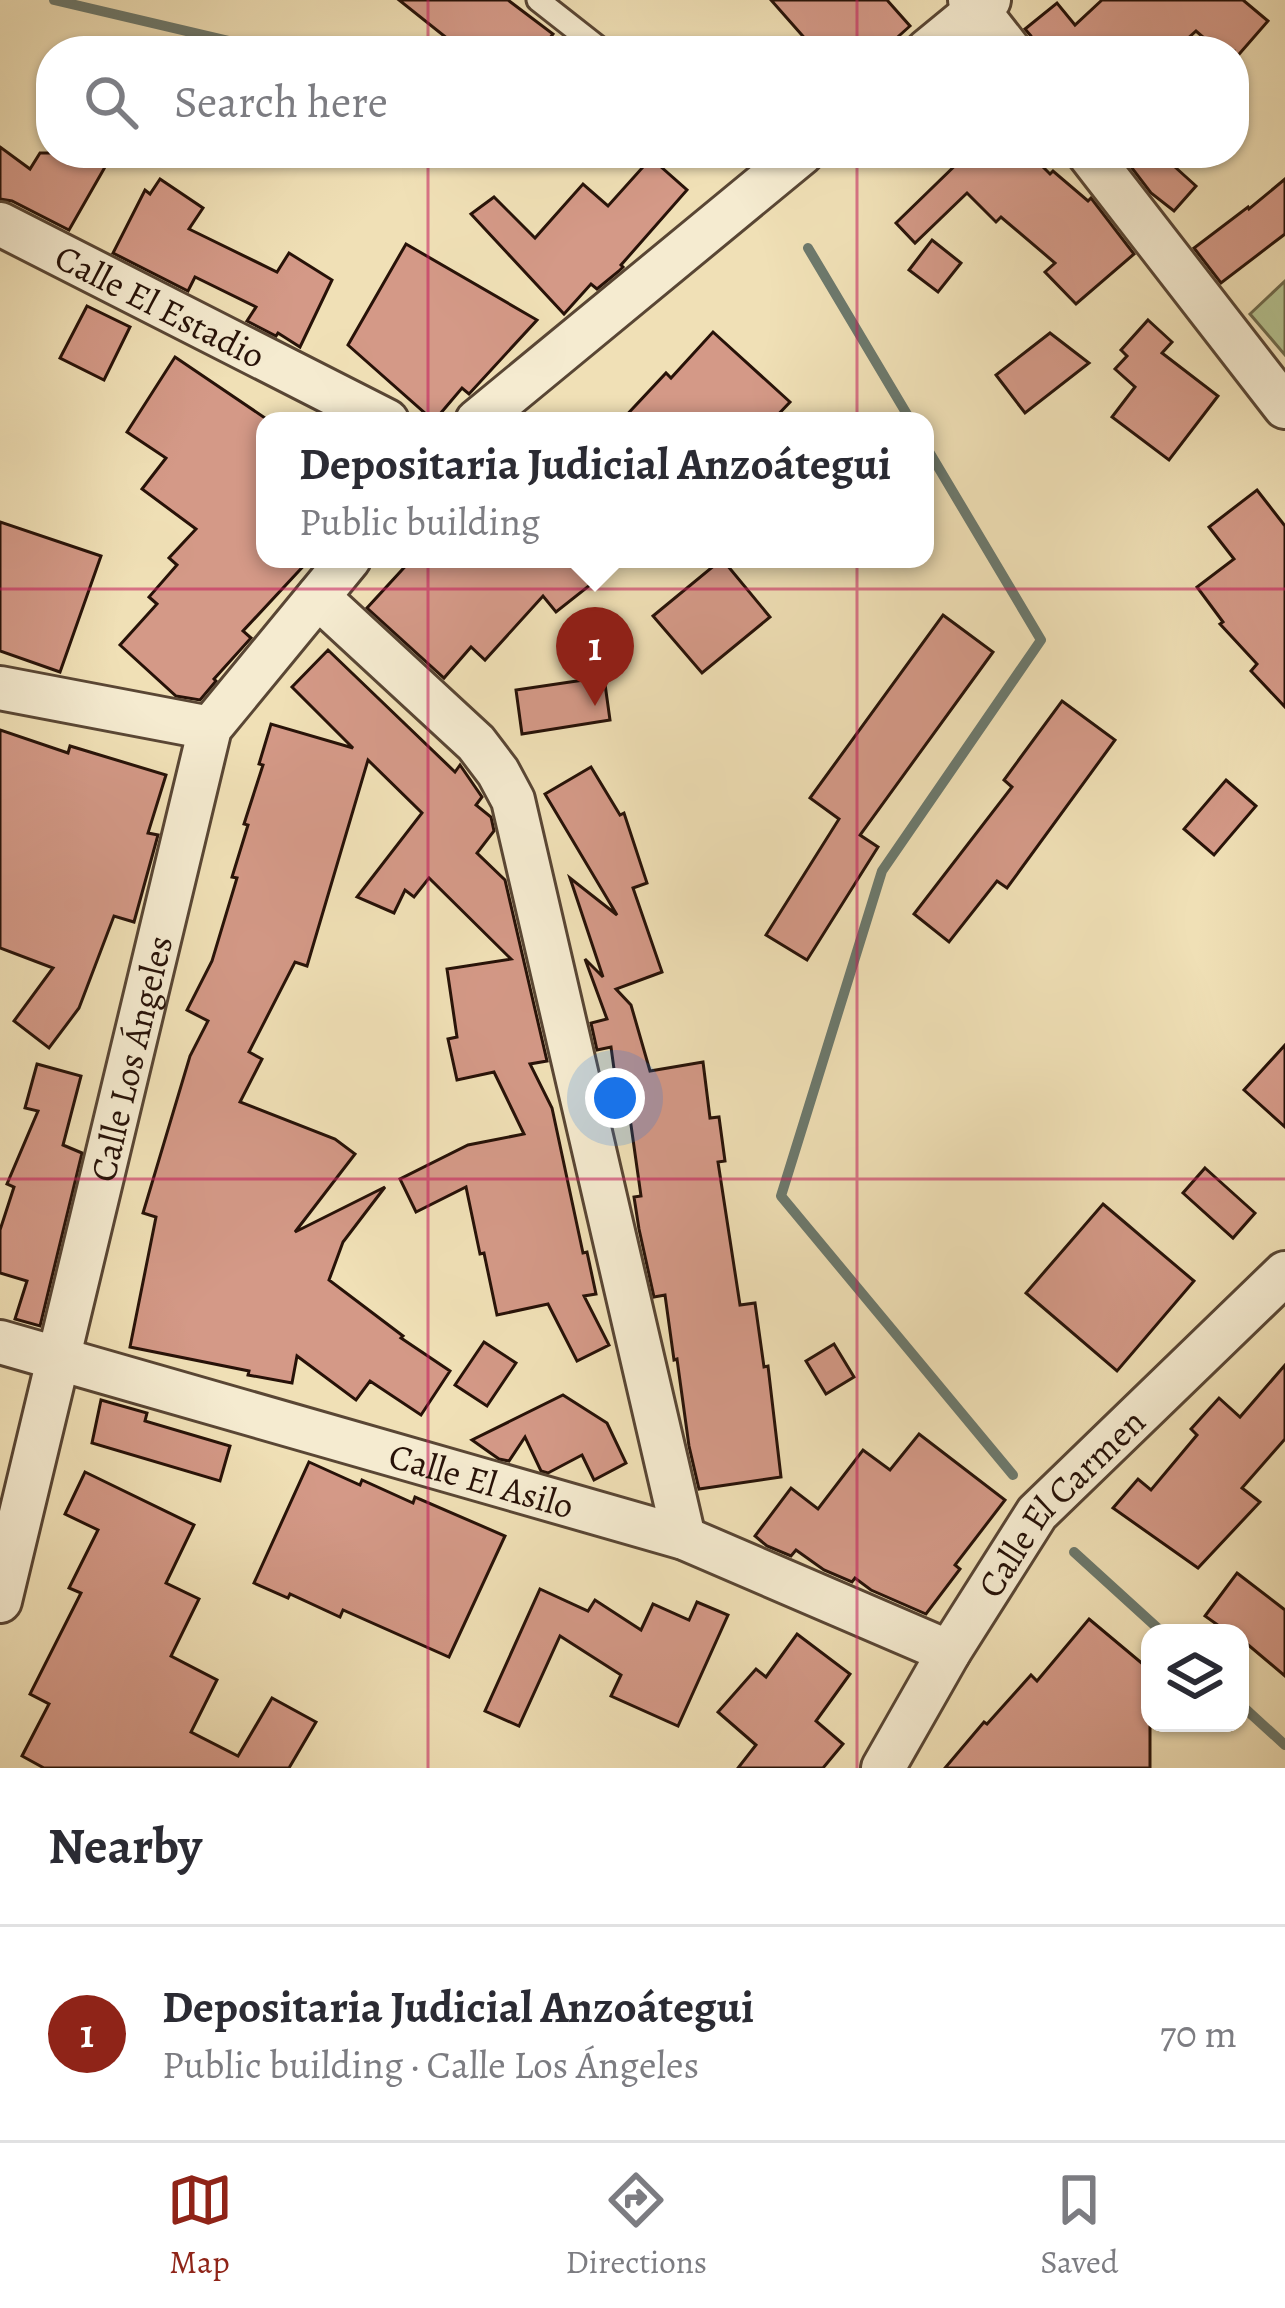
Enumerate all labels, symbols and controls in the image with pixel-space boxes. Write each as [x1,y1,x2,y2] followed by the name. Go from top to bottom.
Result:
[36,36,1249,168] search box
[78,69,144,135] icon: search
[174,71,388,133] text: Search here
[47,232,274,380] street label: Calle El Estadio
[256,412,934,568] popup
[299,433,891,495] text: Depositaria Judicial Anzoátegui
[299,495,540,548] text: Public building
[556,607,634,706] pin: 1
[77,930,184,1187] street label: Calle Los Ángeles
[585,1068,645,1128] your location
[965,1397,1156,1607] street label: Calle El Carmen
[384,1430,580,1530] street label: Calle El Asilo
[1141,1624,1249,1732] map controls
[1141,1624,1249,1732] button: layers
[48,1811,202,1881] text: Nearby
[162,1976,754,2038] text: Depositaria Judicial Anzoátegui
[80,2007,94,2060] text: 1
[1160,2007,1237,2060] text: 70 m
[162,2038,699,2091] text: Public building · Calle Los Ángeles
[167,2167,233,2284] tab: Map
[566,2167,707,2284] tab: Directions
[1040,2167,1118,2284] tab: Saved

